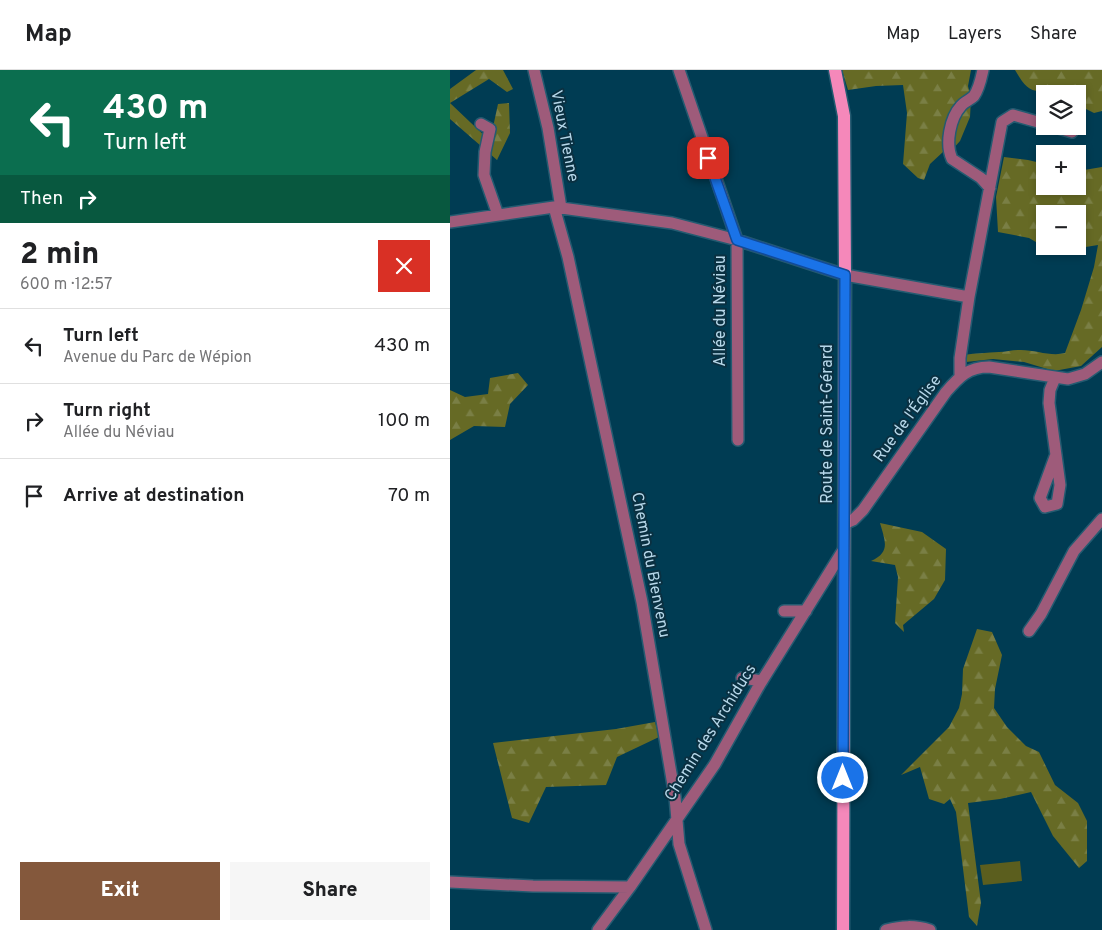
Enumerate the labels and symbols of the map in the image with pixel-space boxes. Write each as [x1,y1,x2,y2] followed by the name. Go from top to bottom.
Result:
[545,89,583,183] street label: Vieux Tienne
[687,137,729,179] pin
[711,255,731,367] street label: Allée du Néviau
[818,344,838,504] street label: Route de Saint-Gérard
[868,370,946,467] street label: Rue de l'Église
[626,491,674,639] street label: Chemin du Bienvenu
[661,661,761,805] street label: Chemin des Archiducs
[816,751,868,803] position arrow

